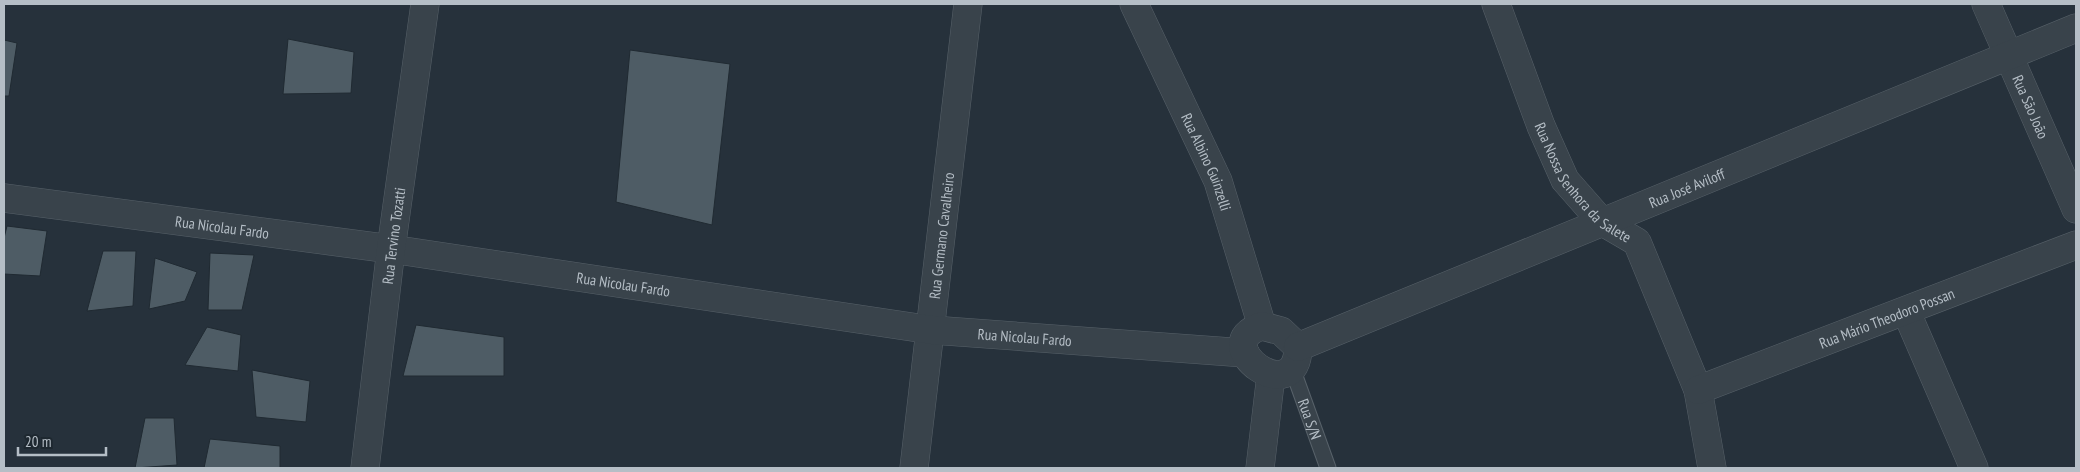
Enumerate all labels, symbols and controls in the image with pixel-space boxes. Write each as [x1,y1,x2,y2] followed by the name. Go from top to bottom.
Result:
[2009,72,2053,141] street label: Rua São João
[1178,110,1236,213] street label: Rua Albino Guinzelli
[1531,119,1635,246] street label: Rua Nossa Senhora da Salete
[1646,163,1728,212] street label: Rua José Aviloff
[924,171,958,300] street label: Rua Germano Cavalheiro
[377,186,409,285] street label: Rua Tervino Tozatti
[174,211,270,242] street label: Rua Nicolau Fardo
[575,267,671,300] street label: Rua Nicolau Fardo
[1816,283,1957,352] street label: Rua Mário Theodoro Possan
[977,324,1072,350] street label: Rua Nicolau Fardo
[1294,396,1326,442] street label: Rua S/N
[18,424,105,456] scale bar
[25,432,51,451] text: 20 m

